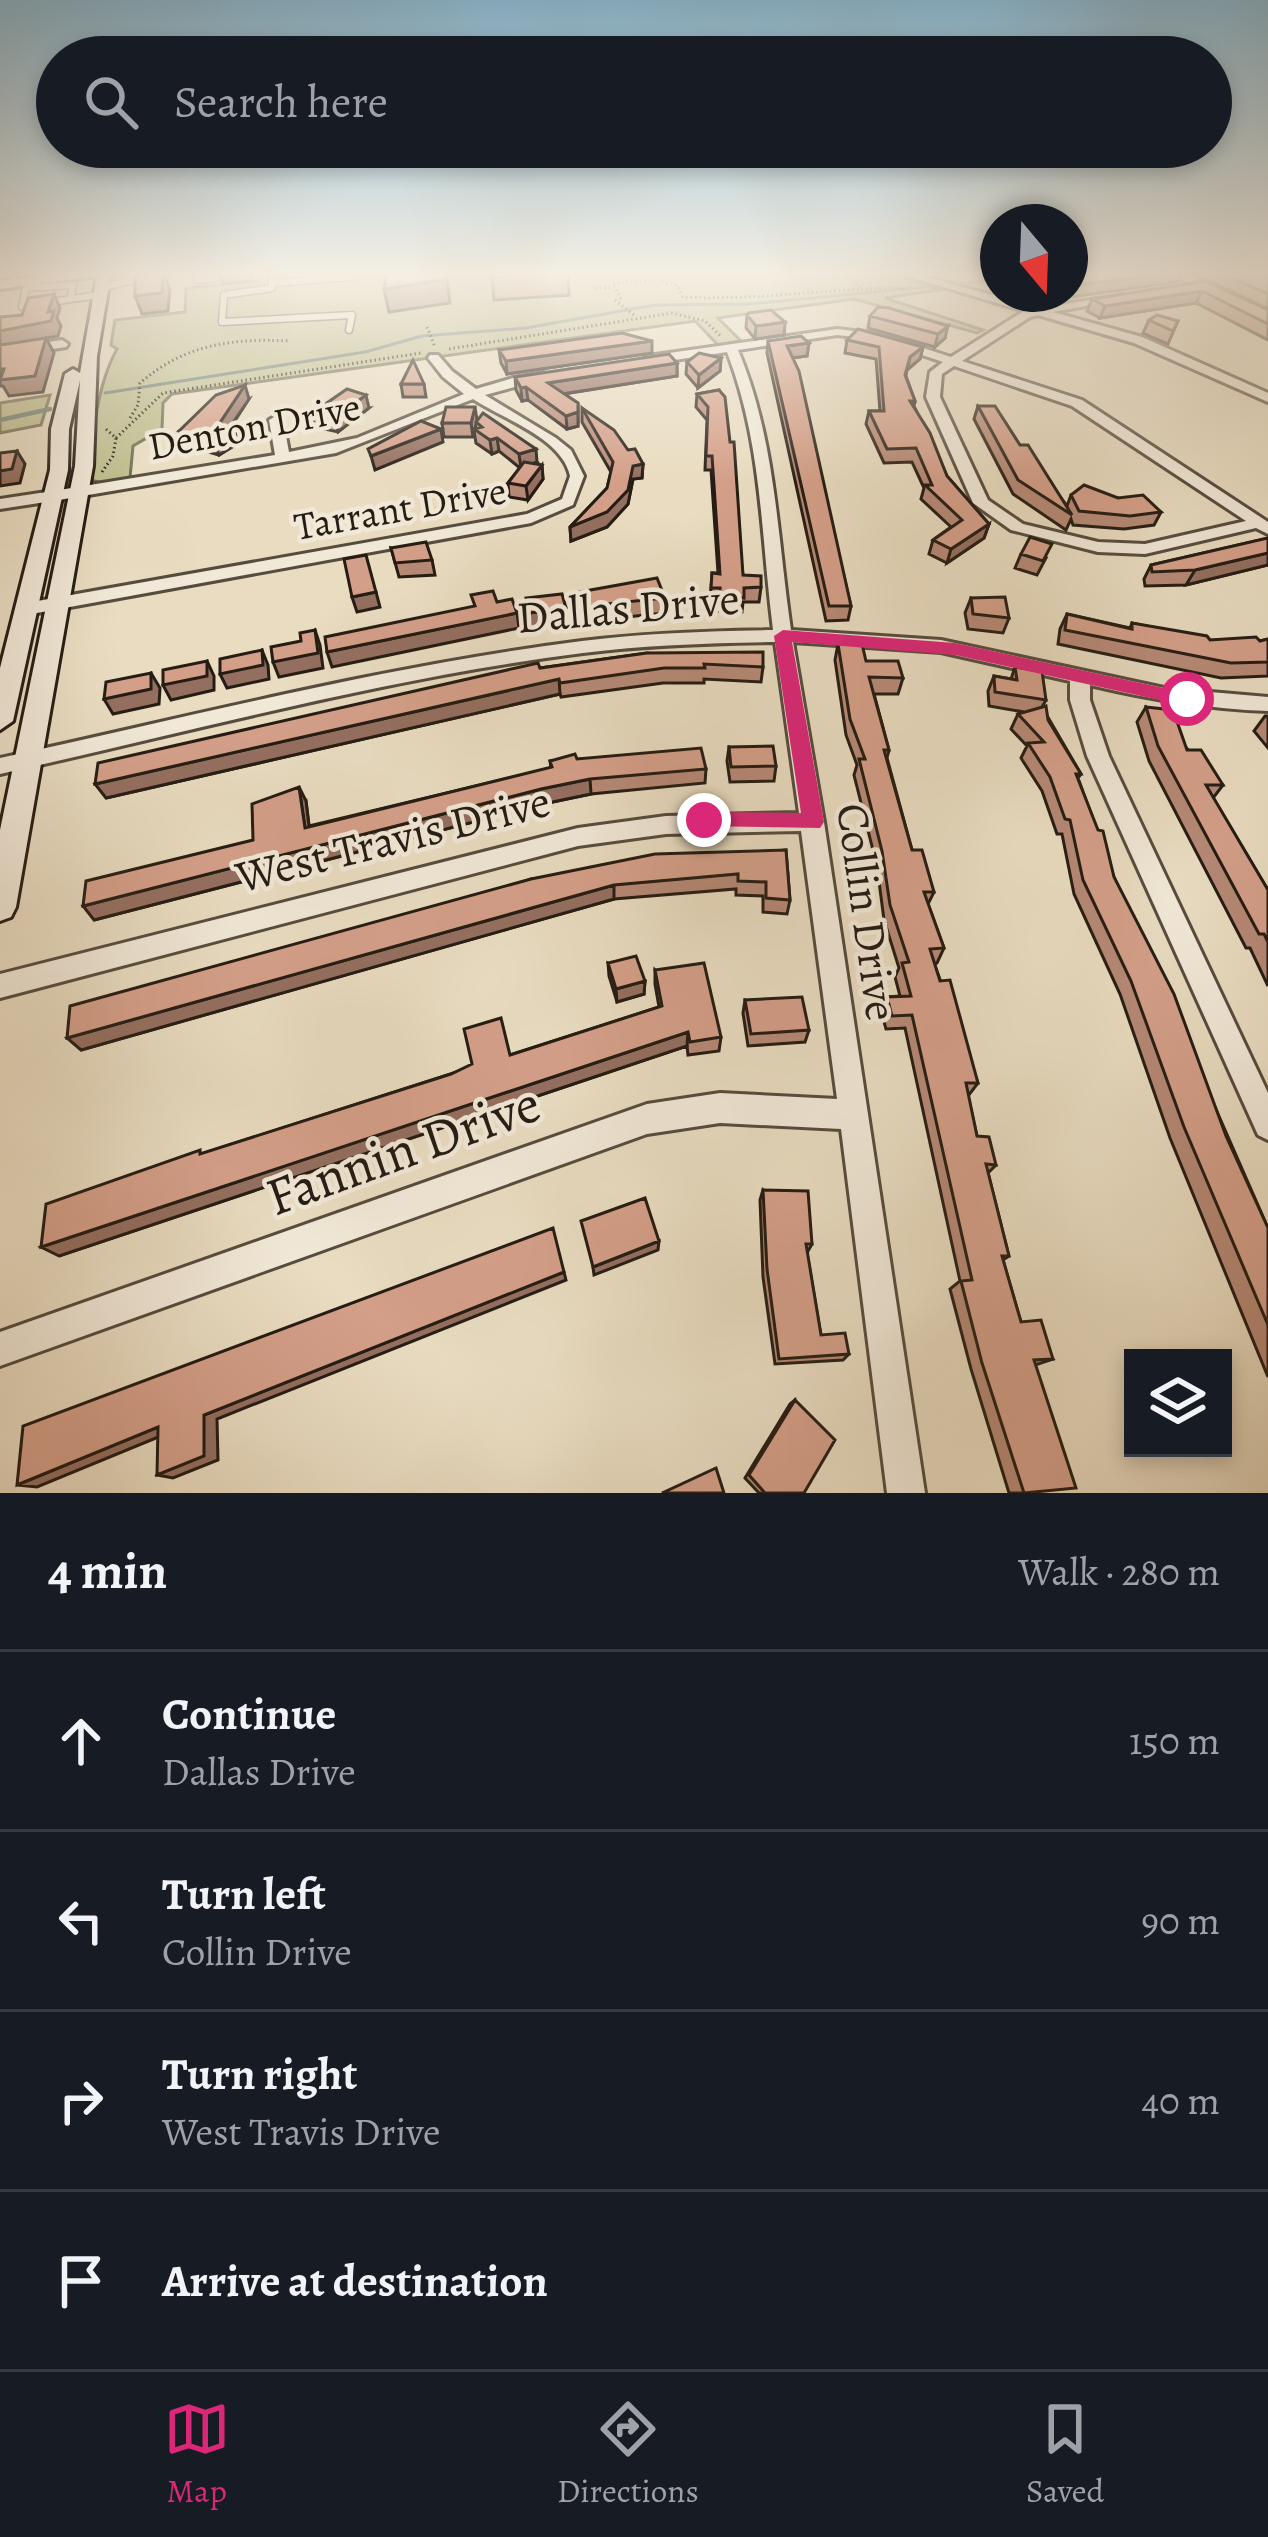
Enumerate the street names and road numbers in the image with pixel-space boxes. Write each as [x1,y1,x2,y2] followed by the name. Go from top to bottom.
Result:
[143,379,365,473] street label: Denton Drive
[290,463,510,553] street label: Tarrant Drive
[514,567,742,649] street label: Dallas Drive
[229,770,556,908] street label: West Travis Drive
[821,799,913,1025] street label: Collin Drive
[256,1066,550,1234] street label: Fannin Drive

